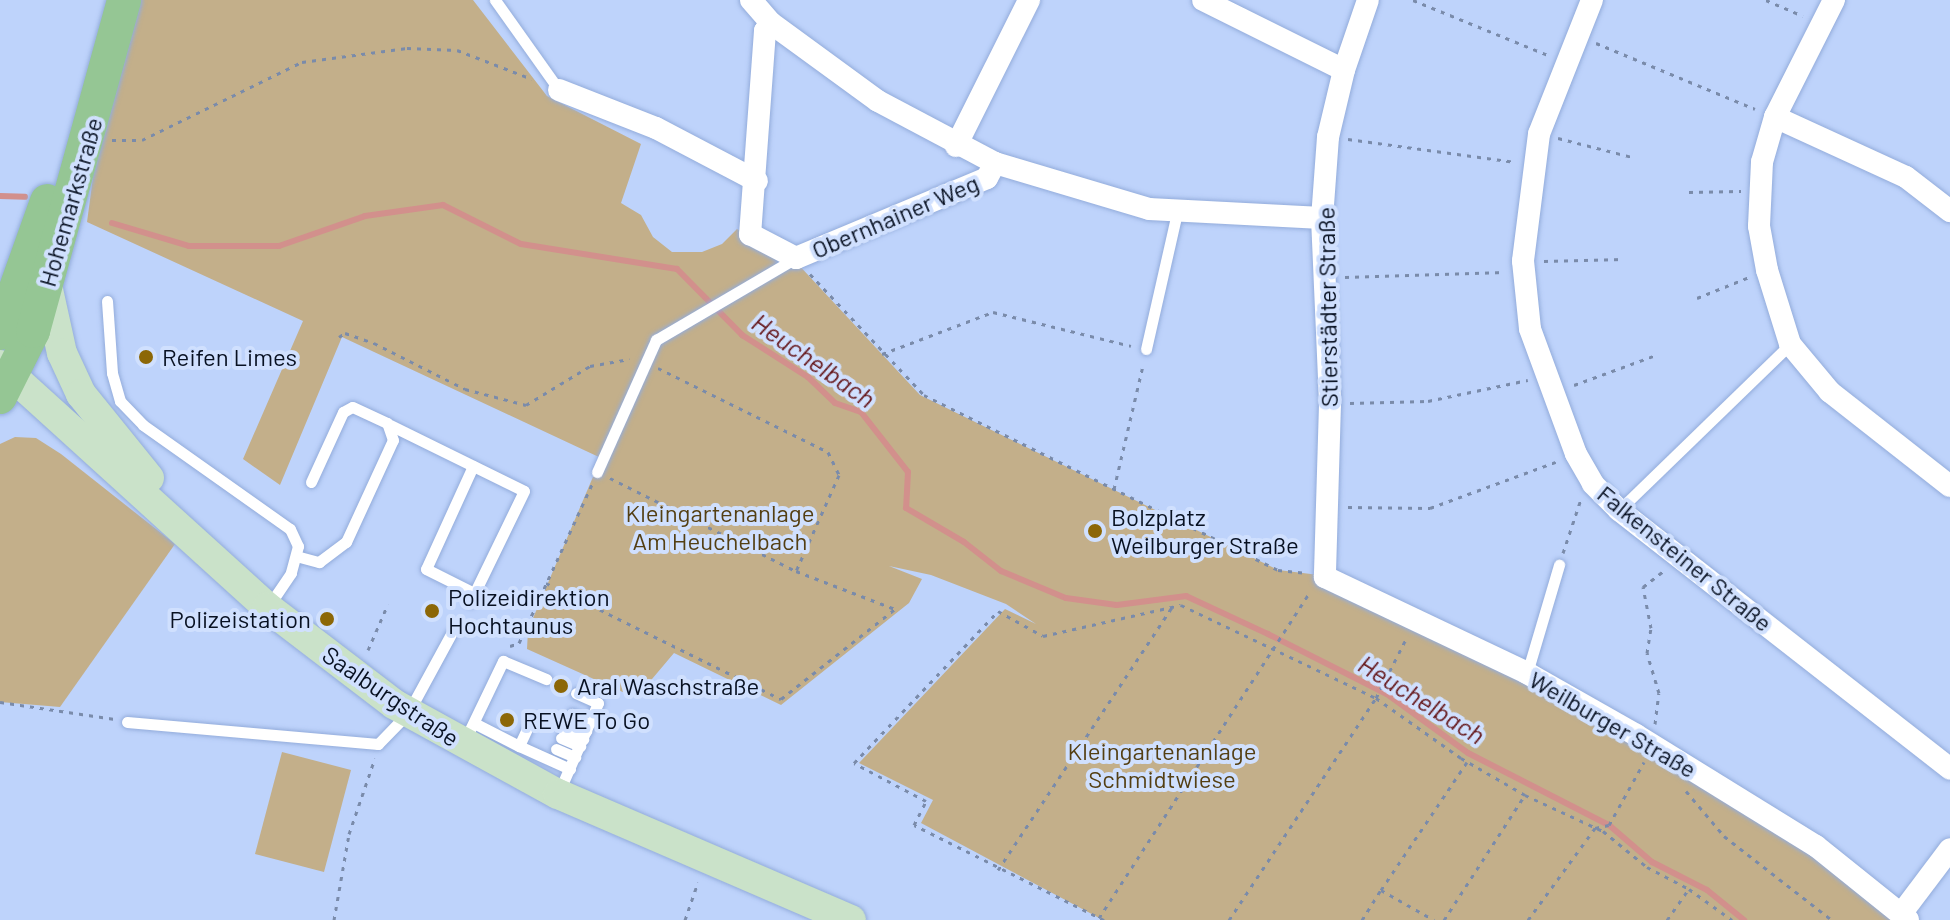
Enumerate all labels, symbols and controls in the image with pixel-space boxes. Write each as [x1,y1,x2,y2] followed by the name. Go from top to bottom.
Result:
[32,114,108,290] street label: Hohemarkstraße
[807,168,983,264] street label: Obernhainer Weg
[1311,207,1343,407] street label: Stierstädter Straße
[746,306,882,414] water label: Heuchelbach
[162,343,297,371] place label: Reifen Limes
[137,348,155,366] marker: Reifen Limes
[1592,479,1778,637] street label: Falkensteiner Straße
[626,499,814,555] park label: Kleingartenanlage Am Heuchelbach
[1111,503,1299,559] place label: Bolzplatz Weilburger Straße
[1086,522,1104,540] marker: Bolzplatz Weilburger Straße
[448,583,610,639] place label: Polizeidirektion Hochtaunus
[423,602,441,620] marker: Polizeidirektion Hochtaunus
[170,605,311,633] place label: Polizeistation
[318,610,336,628] marker: Polizeistation
[317,640,465,752] street label: Saalburgstraße
[1353,648,1491,750] water label: Heuchelbach
[1524,665,1702,783] street label: Weilburger Straße
[577,672,759,700] place label: Aral Waschstraße
[552,677,570,695] marker: Aral Waschstraße
[523,706,650,734] place label: REWE To Go
[498,711,516,729] marker: REWE To Go
[1068,737,1256,793] park label: Kleingartenanlage Schmidtwiese

